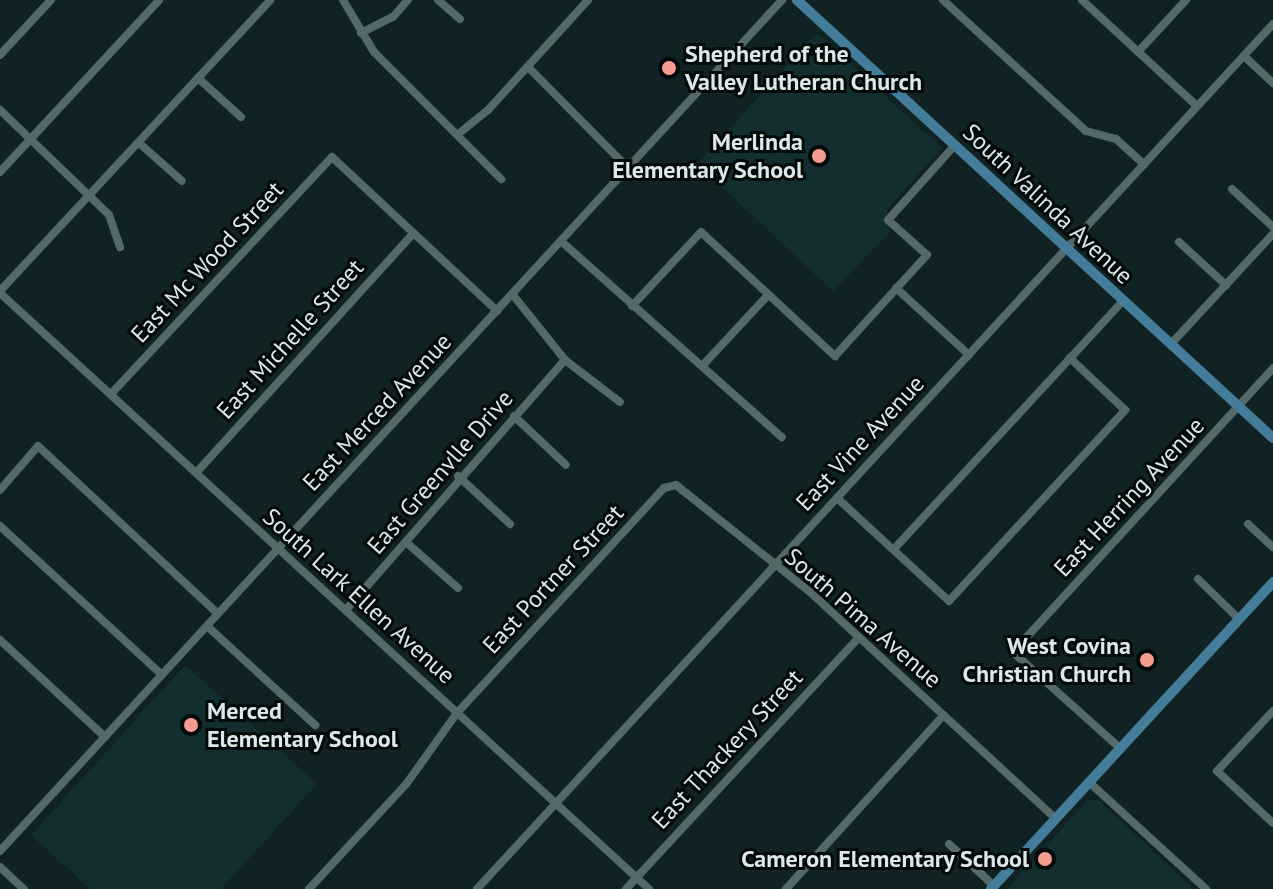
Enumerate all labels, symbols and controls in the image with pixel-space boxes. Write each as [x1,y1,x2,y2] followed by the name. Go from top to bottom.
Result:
[685,40,923,96] place label: Shepherd of the Valley Lutheran Church
[660,59,678,77] marker: Shepherd of the Valley Lutheran Church
[957,117,1139,291] street label: South Valinda Avenue
[611,128,803,184] place label: Merlinda Elementary School
[810,147,828,165] marker: Merlinda Elementary School
[125,175,289,349] street label: East Mc Wood Street
[211,253,369,425] street label: East Michelle Street
[296,327,458,497] street label: East Merced Avenue
[789,369,931,517] street label: East Vine Avenue
[361,384,519,560] street label: East Greenvlle Drive
[1048,411,1210,583] street label: East Herring Avenue
[477,499,629,659] street label: East Portner Street
[257,502,461,690] street label: South Lark Ellen Avenue
[779,542,947,694] street label: South Pima Avenue
[962,632,1131,688] place label: West Covina Christian Church
[1138,651,1156,669] marker: West Covina Christian Church
[645,663,809,835] street label: East Thackery Street
[207,697,399,753] place label: Merced Elementary School
[182,716,200,734] marker: Merced Elementary School
[740,845,1029,873] place label: Cameron Elementary School
[1036,850,1054,868] marker: Cameron Elementary School

